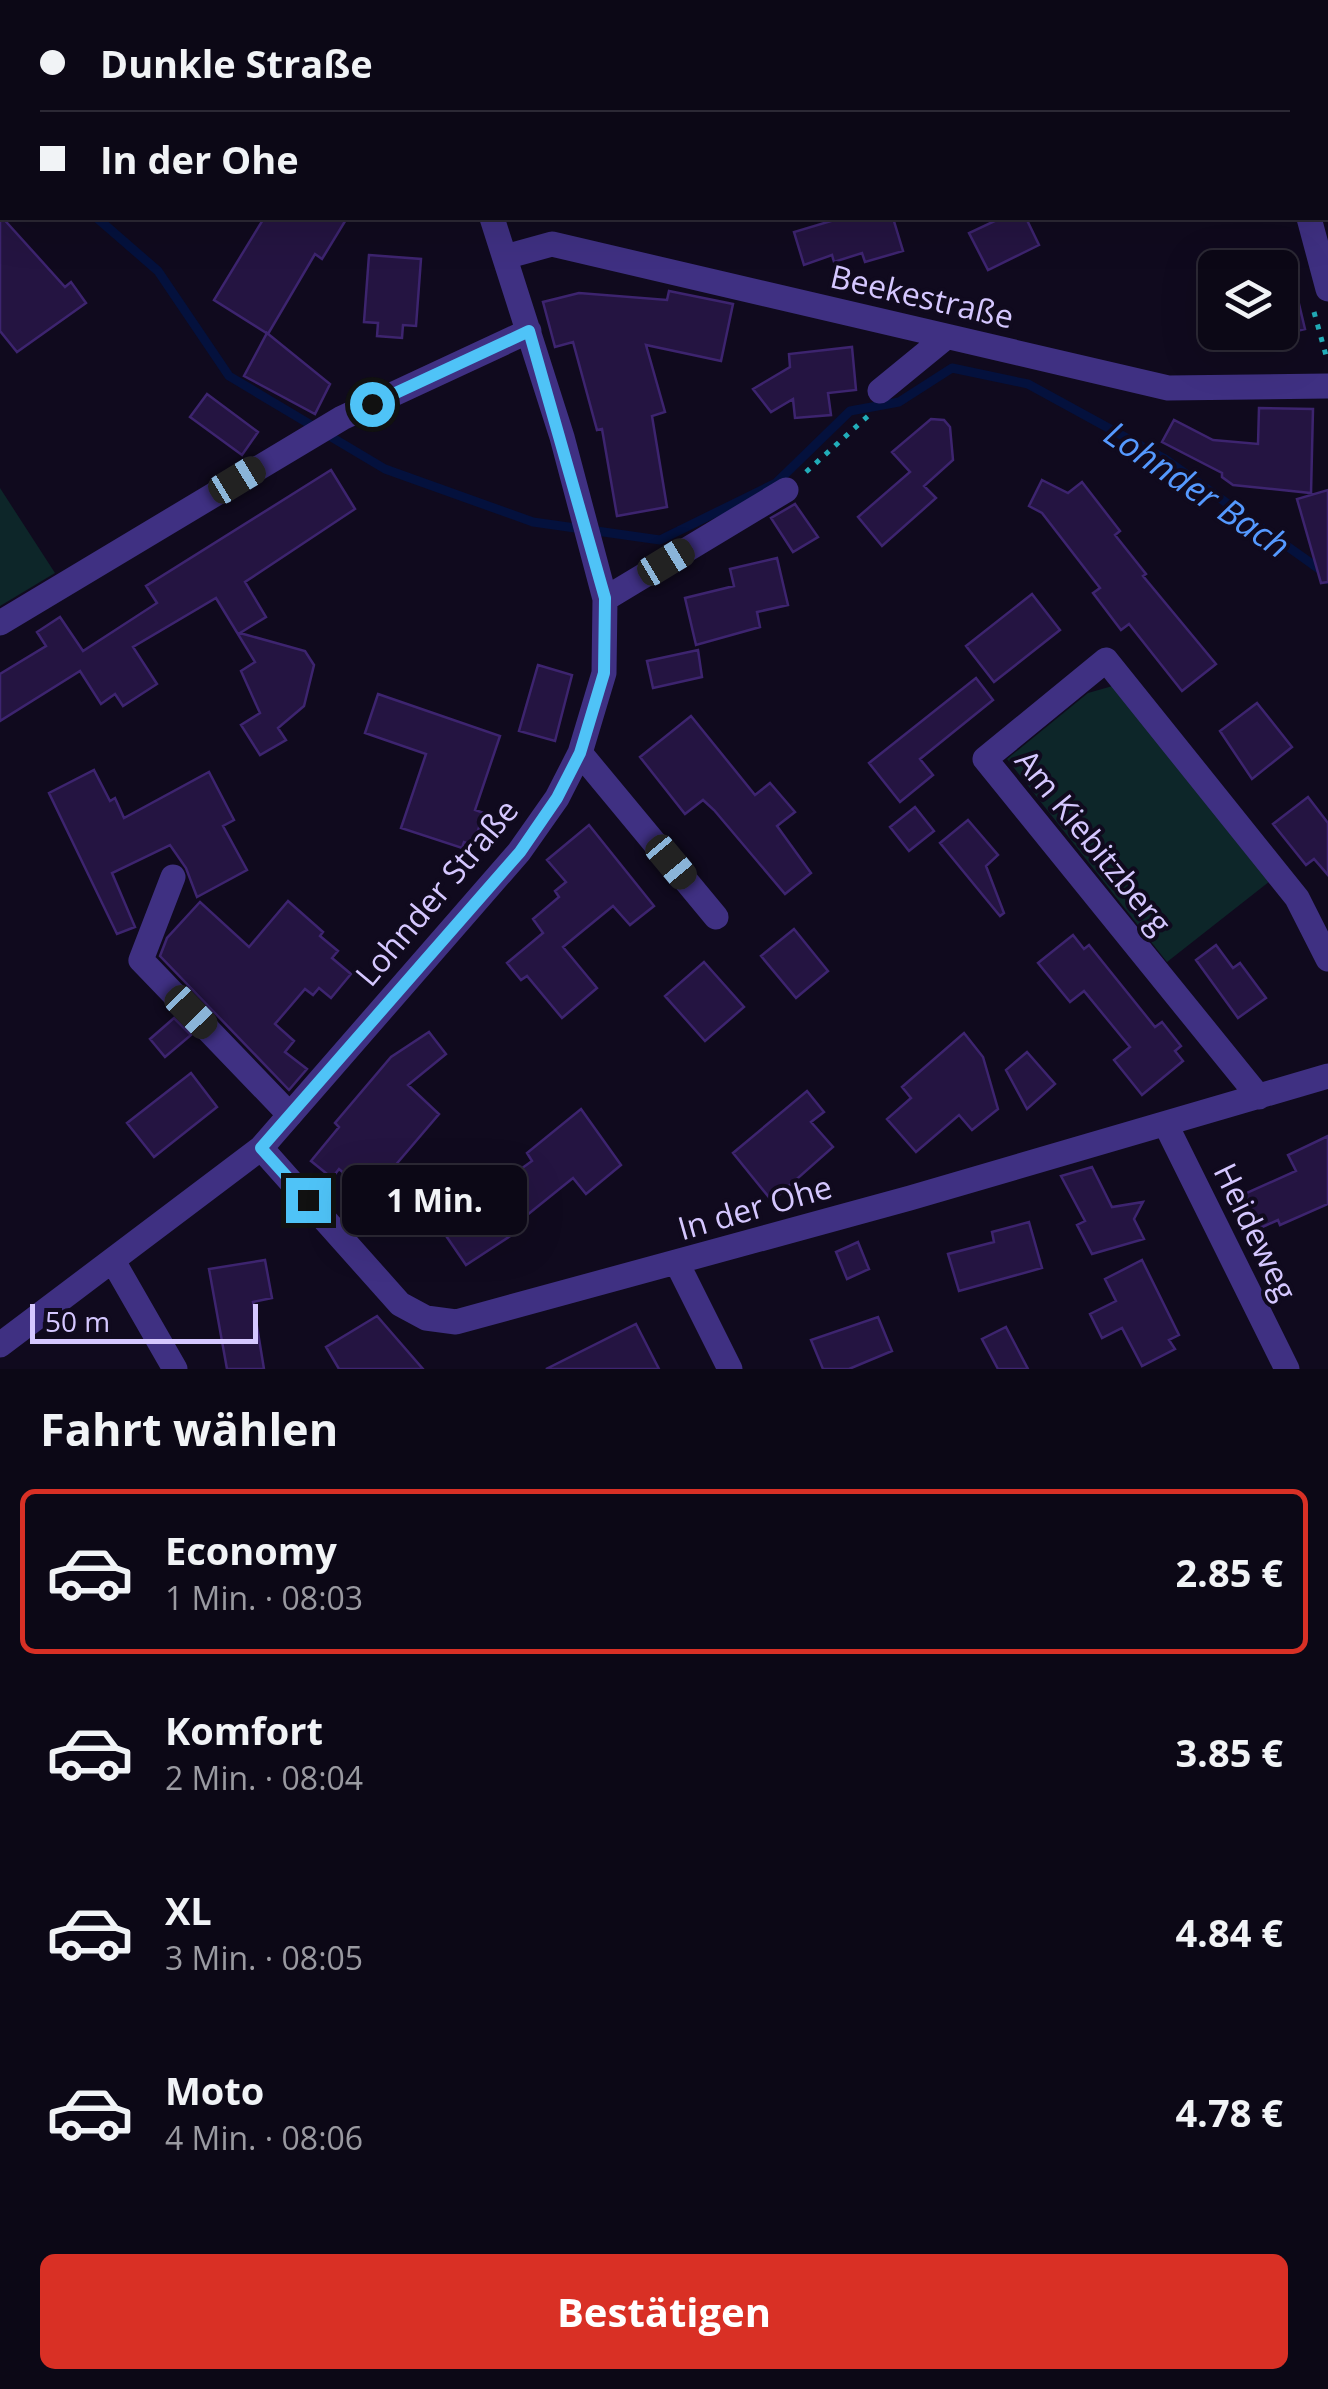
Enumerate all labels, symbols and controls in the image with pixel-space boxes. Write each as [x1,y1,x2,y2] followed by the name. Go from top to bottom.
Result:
[100,37,373,89] text: Dunkle Straße
[100,133,299,185] text: In der Ohe
[1198,250,1298,350] map controls
[1198,250,1298,350] button: layers
[826,254,1018,337] street label: Beekestraße
[350,382,395,427] route start
[1096,409,1300,568] water label: Lohnder Bach
[204,452,270,508] car
[633,534,699,590] car
[1006,740,1182,942] street label: Am Kiebitzberg
[345,789,527,995] street label: Lohnder Straße
[640,829,702,895] car
[159,980,223,1044] car
[1205,1156,1308,1307] street label: Heideweg
[673,1164,837,1249] street label: In der Ohe
[343,1165,528,1235] callout: 1 Min.
[286,1178,331,1223] route end
[386,1178,483,1221] text: 1 Min.
[30,1299,258,1344] scale bar
[45,1302,110,1340] text: 50 m
[40,1398,338,1459] text: Fahrt wählen
[165,1524,337,1576] text: Economy
[45,1527,135,1617] icon: car
[1175,1546,1283,1598] text: 2.85 €
[165,1576,363,1619] text: 1 Min. · 08:03
[165,1704,323,1756] text: Komfort
[45,1707,135,1797] icon: car
[1175,1726,1283,1778] text: 3.85 €
[165,1756,363,1799] text: 2 Min. · 08:04
[165,1884,212,1936] text: XL
[45,1887,135,1977] icon: car
[1175,1906,1283,1958] text: 4.84 €
[165,1936,363,1979] text: 3 Min. · 08:05
[165,2064,264,2116] text: Moto
[45,2067,135,2157] icon: car
[1175,2086,1283,2138] text: 4.78 €
[165,2116,363,2159] text: 4 Min. · 08:06
[40,2254,1288,2369] button: Bestätigen

